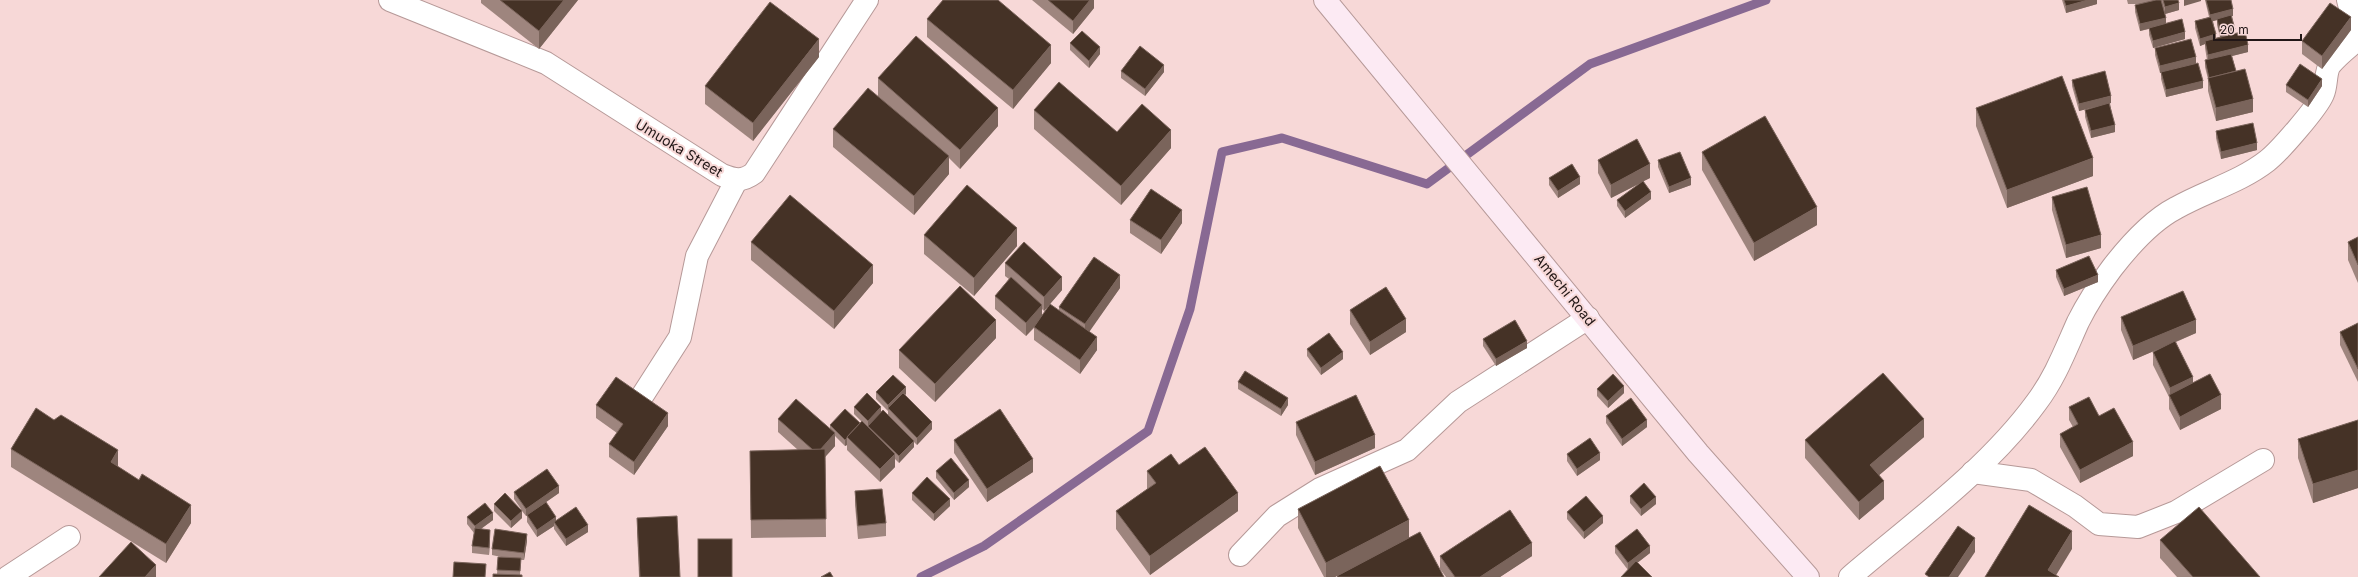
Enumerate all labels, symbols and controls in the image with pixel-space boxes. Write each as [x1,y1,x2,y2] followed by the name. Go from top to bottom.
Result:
[2214,16,2301,42] scale bar
[2220,22,2249,37] text: 20 m
[633,115,726,180] street label: Umuoka Street
[1531,250,1600,329] street label: Amechi Road

